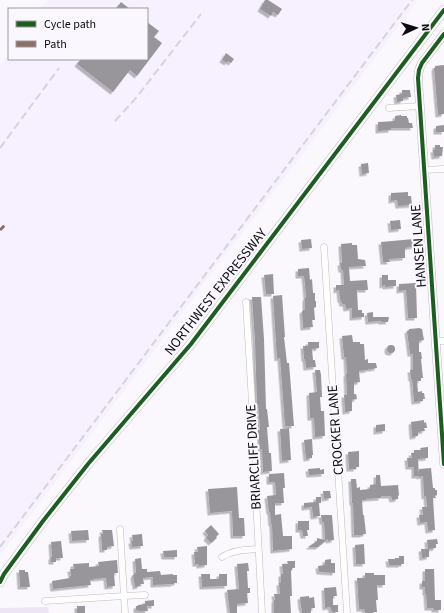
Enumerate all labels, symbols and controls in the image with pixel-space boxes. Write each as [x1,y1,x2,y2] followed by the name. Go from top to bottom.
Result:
[8,8,148,60] legend
[396,8,436,48] north arrow
[44,16,96,33] text: Cycle path
[418,23,433,32] text: N
[44,36,67,53] text: Path
[406,204,432,288] street label: HANSEN LANE
[160,224,272,360] street label: NORTHWEST EXPRESSWAY
[323,384,349,476] street label: CROCKER LANE
[241,404,267,510] street label: BRIARCLIFF DRIVE

